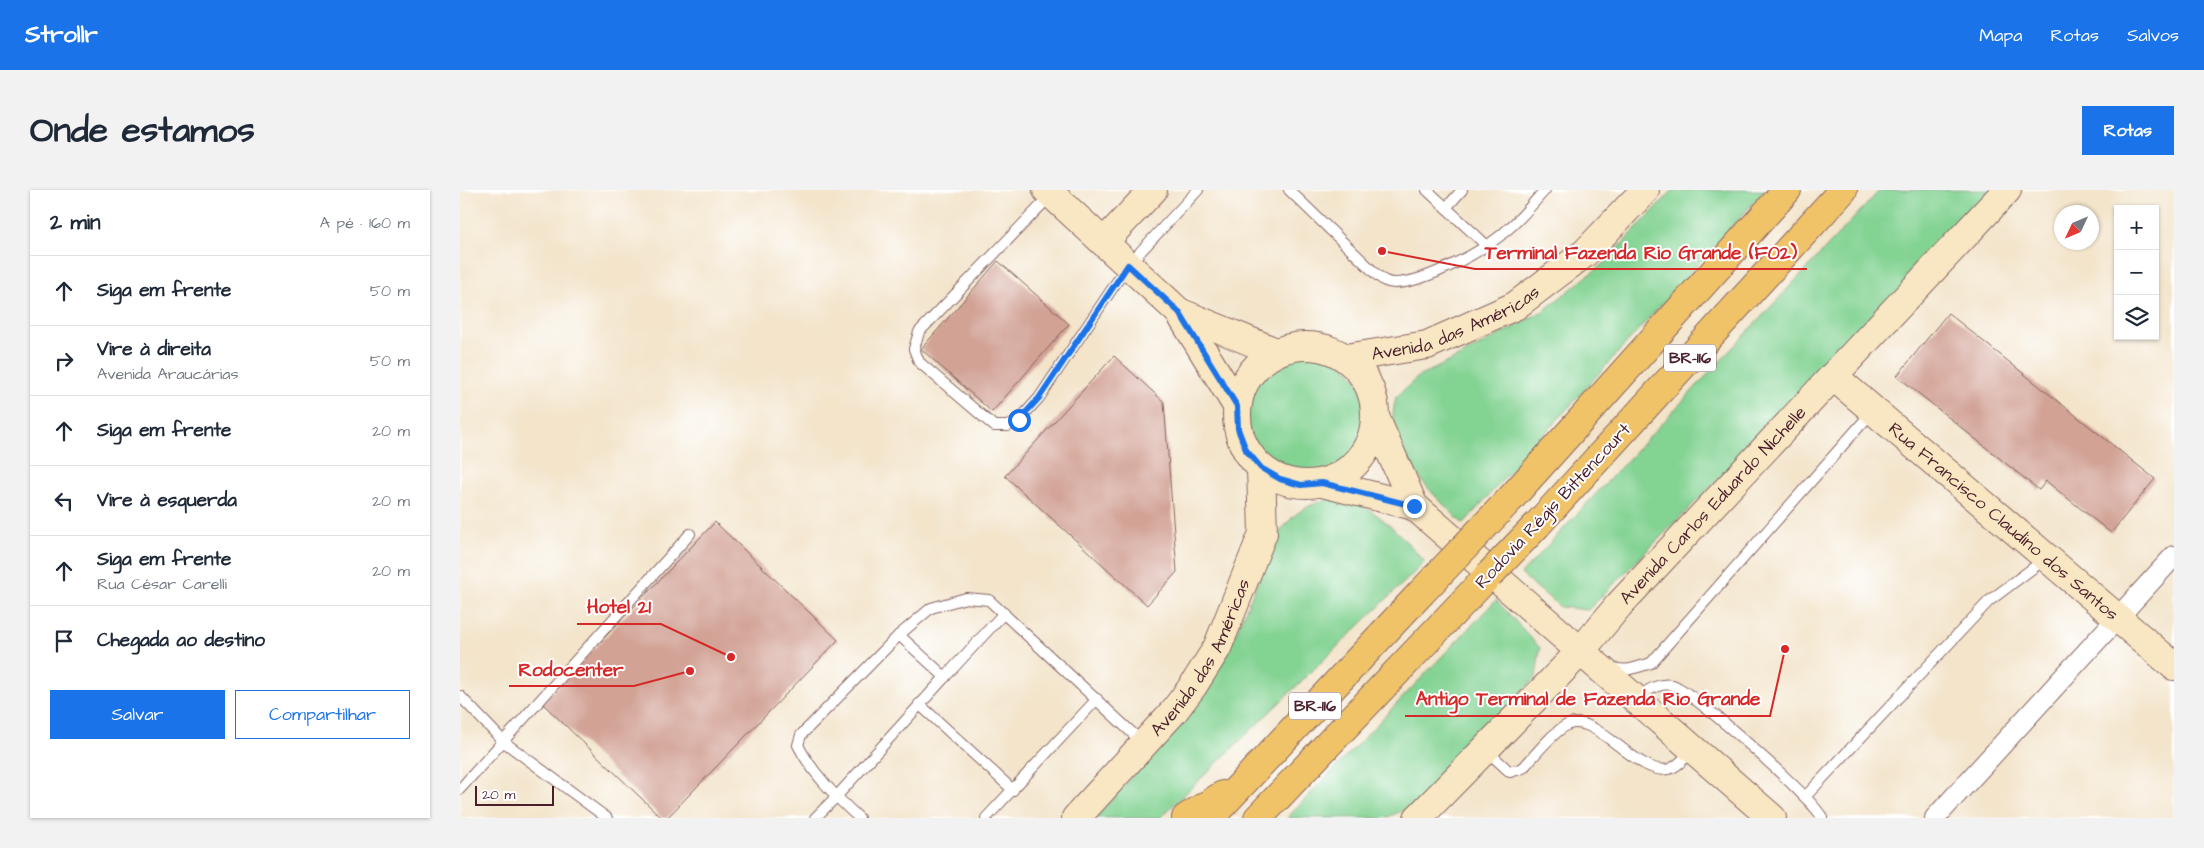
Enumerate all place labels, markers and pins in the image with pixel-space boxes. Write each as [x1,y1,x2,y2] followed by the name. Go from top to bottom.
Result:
[1475,235,1807,269] callout: Terminal Fazenda Rio Grande (F02)
[577,590,661,624] callout: Hotel 21
[509,652,634,686] callout: Rodocenter
[1405,682,1770,716] callout: Antigo Terminal de Fazenda Rio Grande

